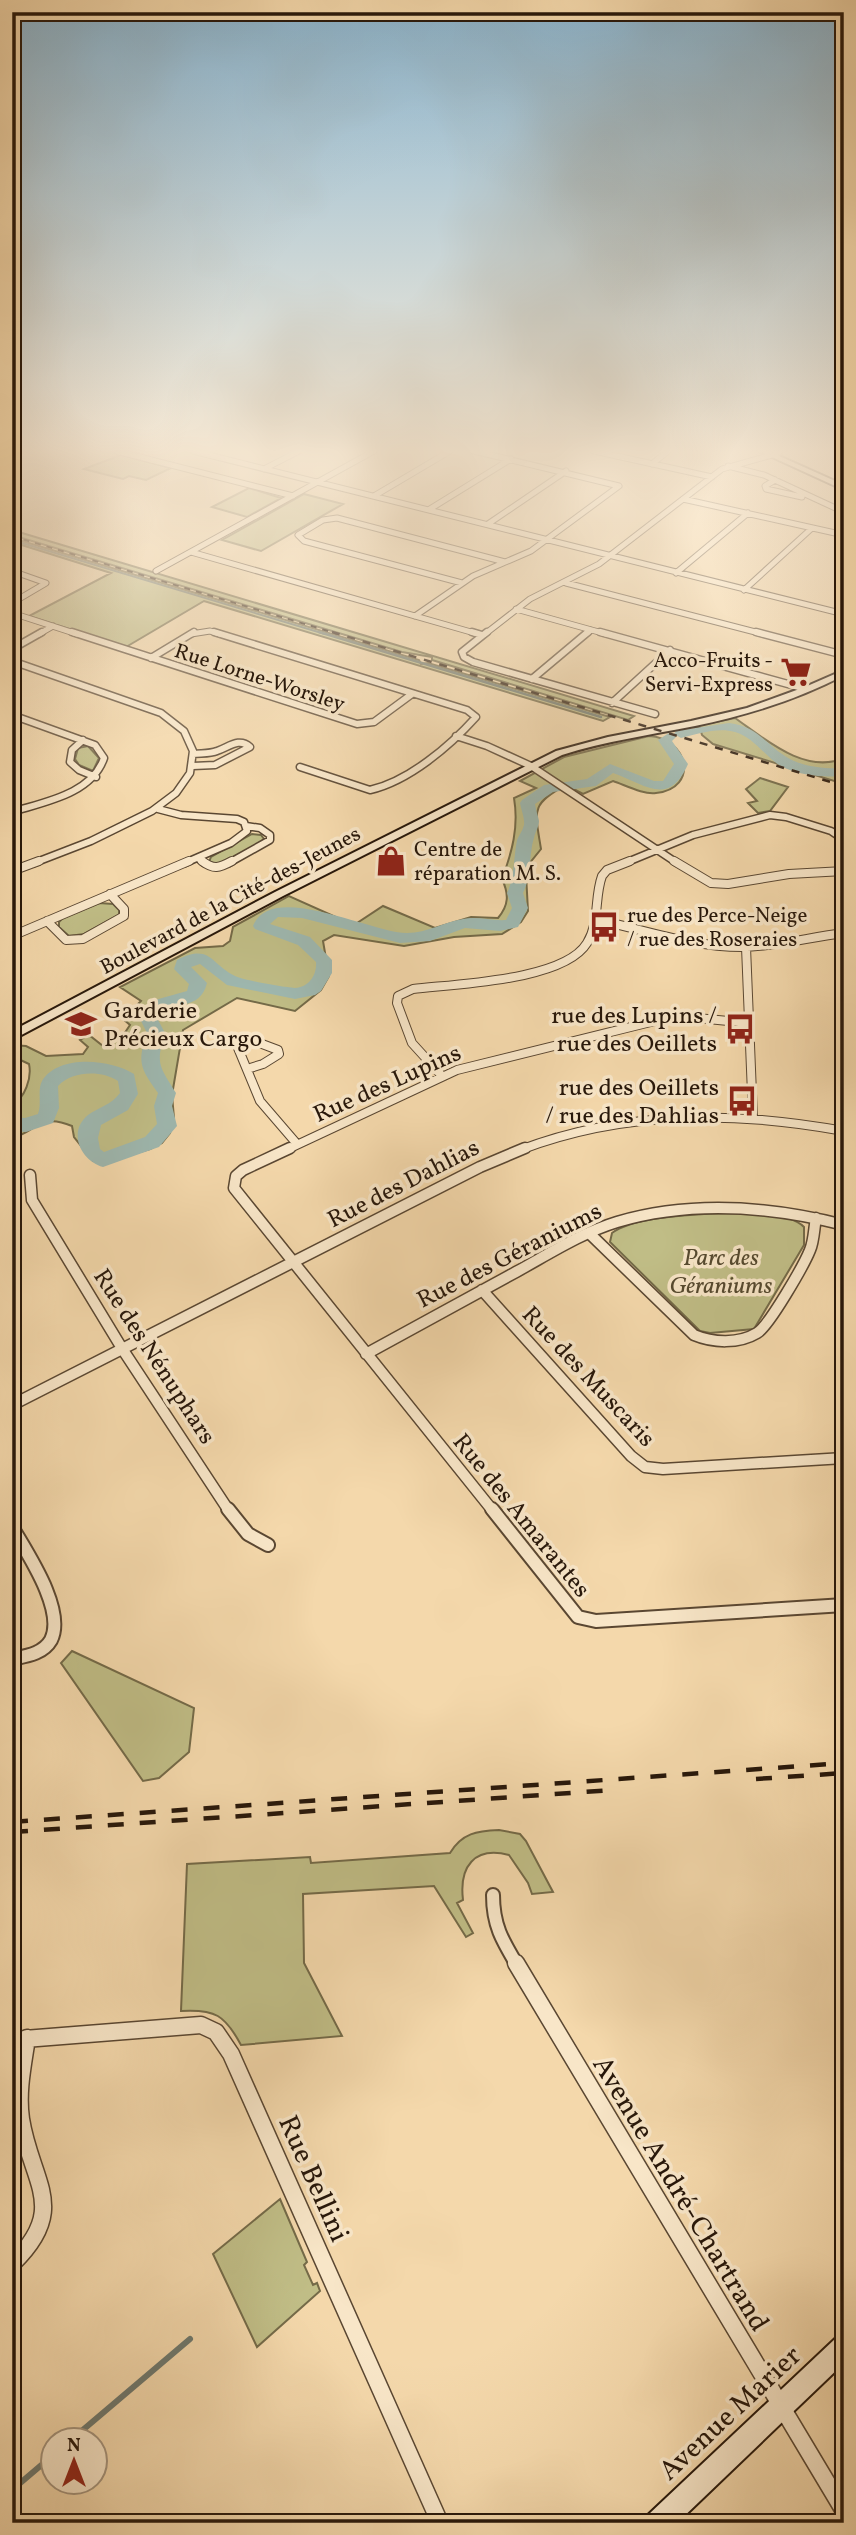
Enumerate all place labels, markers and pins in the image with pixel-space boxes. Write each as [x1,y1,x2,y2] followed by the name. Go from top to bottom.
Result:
[645,647,773,700] place label: Acco-Fruits - Servi-Express
[779,655,813,689] supermarket icon: Acco-Fruits - Servi-Express
[414,836,561,889] place label: Centre de réparation M. S.
[374,844,408,878] shop icon: Centre de réparation M. S.
[627,902,807,955] place label: rue des Perce-Neige / rue des Roseraies
[587,910,621,944] bus stop icon: rue des Perce-Neige / rue des Roseraies
[104,995,262,1057] place label: Garderie Précieux Cargo
[551,1000,717,1062] place label: rue des Lupins / rue des Oeillets
[64,1007,98,1041] school or university icon: Garderie Précieux Cargo
[723,1012,757,1046] bus stop icon: rue des Lupins / rue des Oeillets
[545,1072,719,1134] place label: rue des Oeillets / rue des Dahlias
[725,1084,759,1118] bus stop icon: rue des Oeillets / rue des Dahlias

